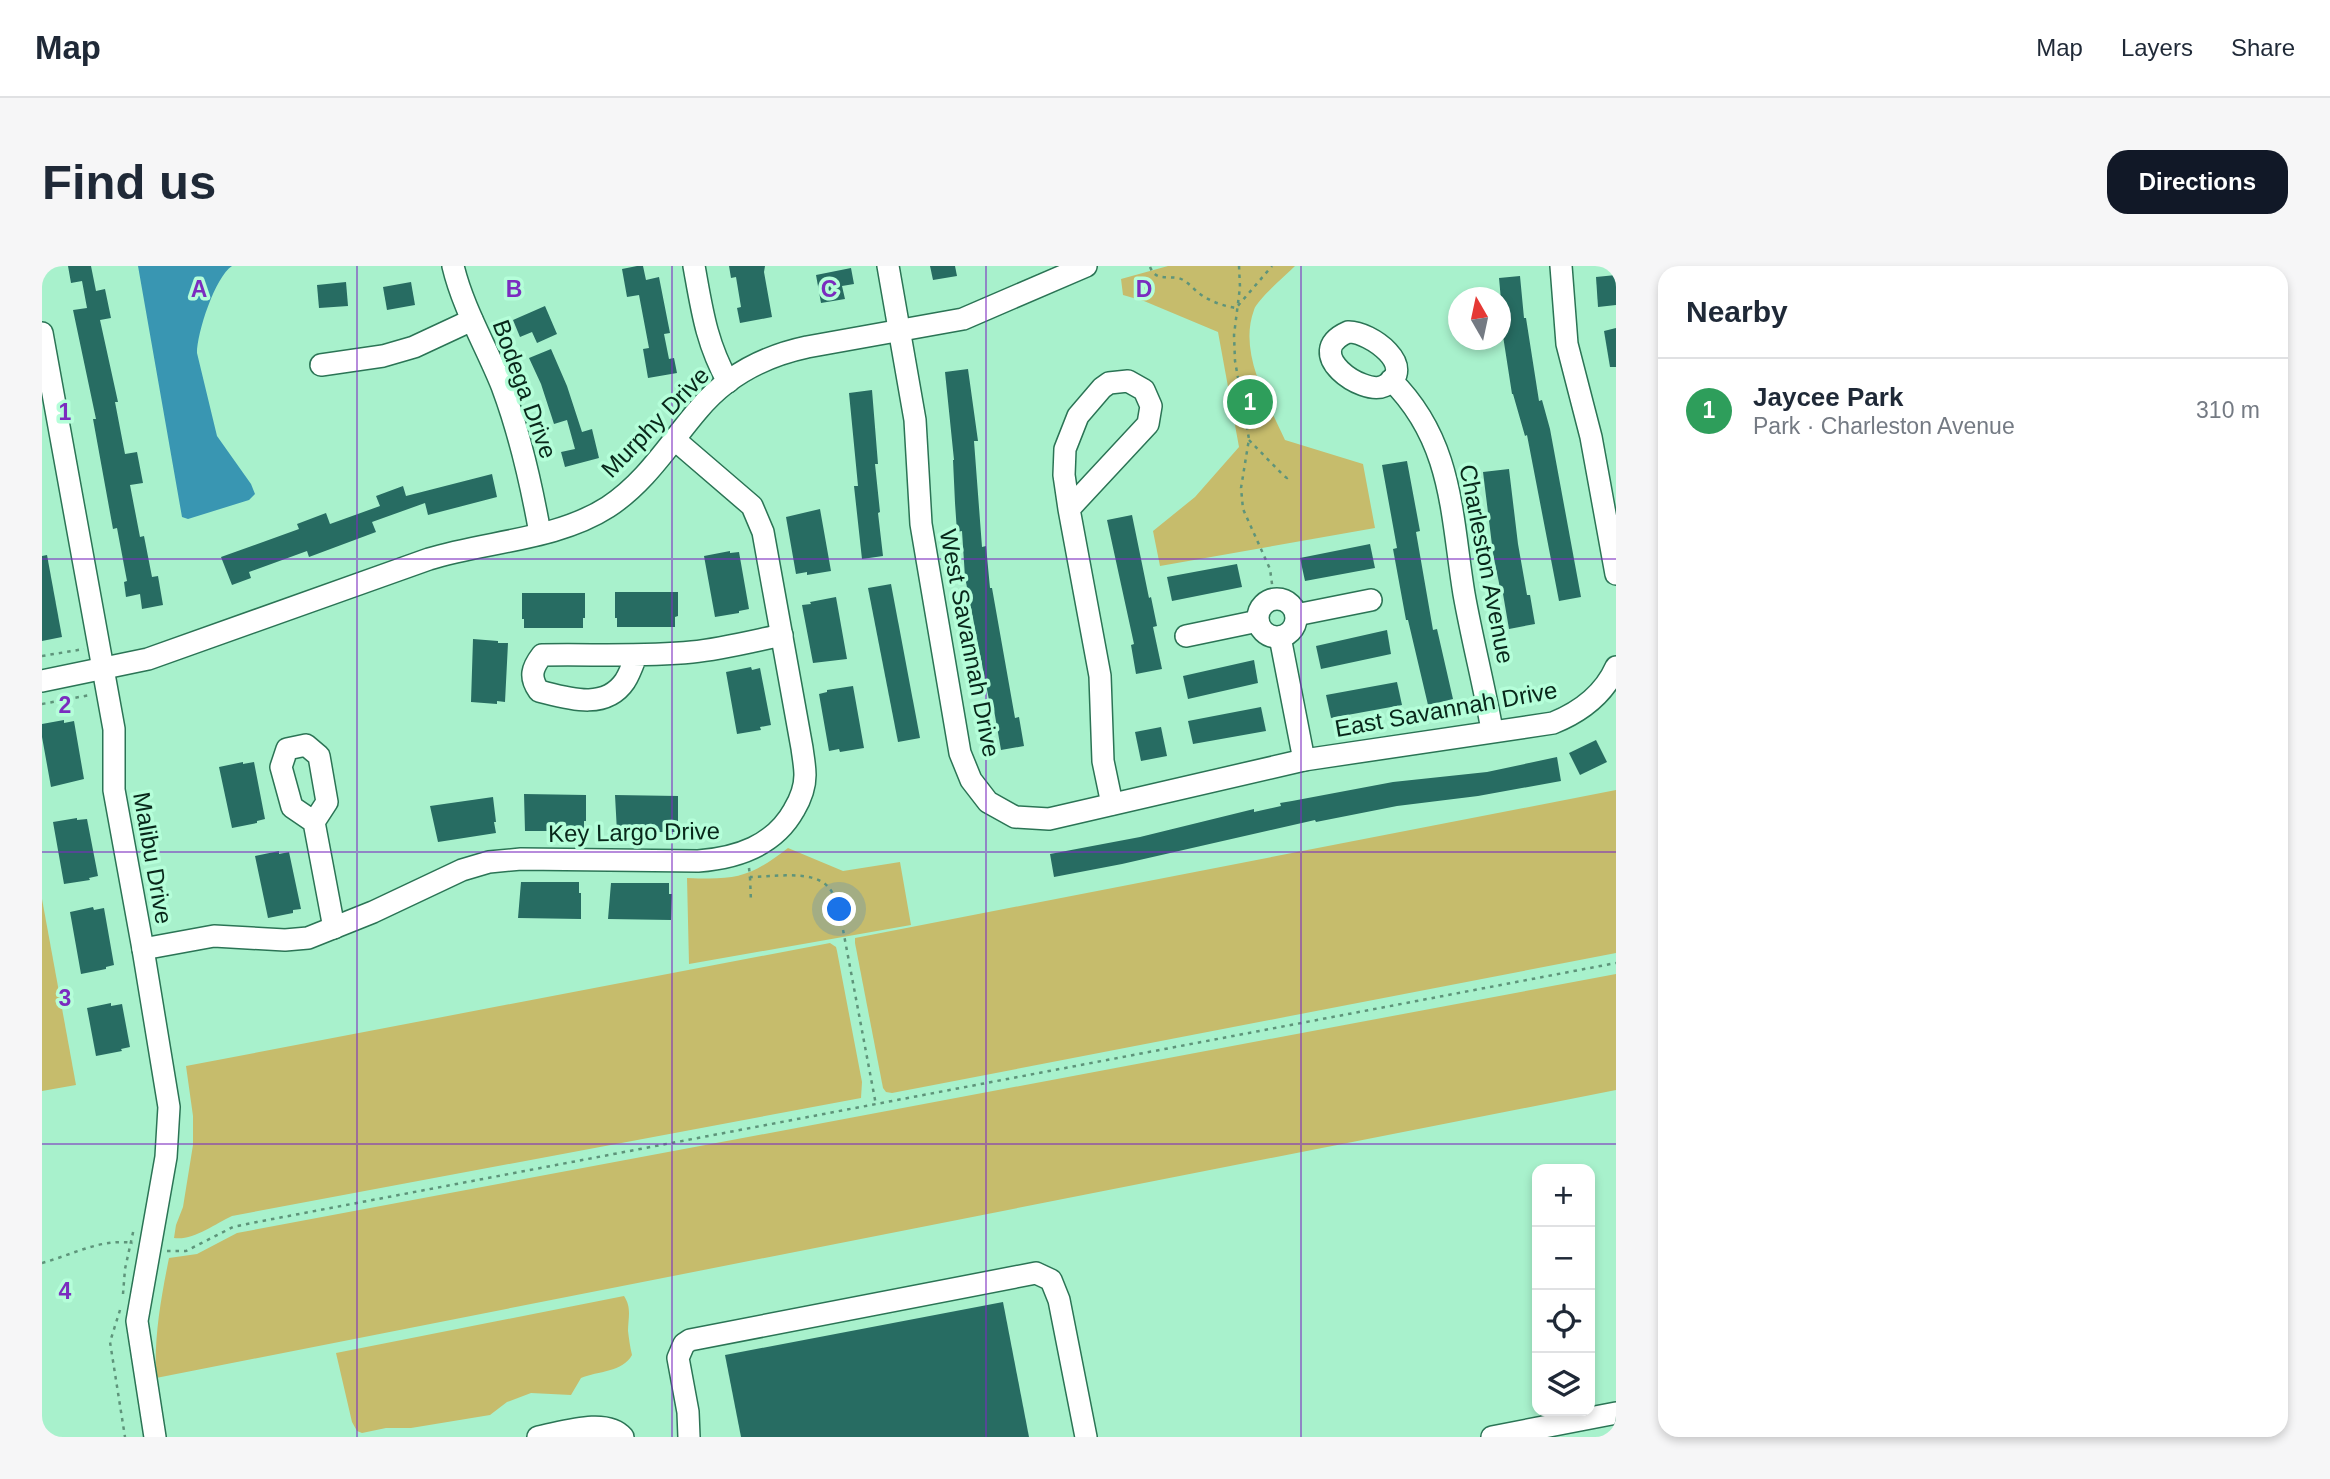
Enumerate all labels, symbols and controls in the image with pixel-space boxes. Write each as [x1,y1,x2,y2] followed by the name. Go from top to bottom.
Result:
[35,29,101,66] text: Map
[2036,34,2083,61] text: Map
[2121,34,2193,61] text: Layers
[2231,34,2295,61] text: Share
[2107,150,2288,214] button: Directions
[42,155,216,209] text: Find us
[191,276,207,302] text: A
[506,276,522,302] text: B
[821,276,837,302] text: C
[1136,276,1152,302] text: D
[1448,287,1511,350] north arrow
[1686,295,1788,328] text: Nearby
[487,316,563,462] street label: Bodega Drive
[596,361,714,483] street label: Murphy Drive
[1227,376,1273,428] pin: 1
[1753,382,1903,412] text: Jaycee Park
[1703,397,1715,423] text: 1
[2196,397,2260,423] text: 310 m
[59,399,72,425] text: 1
[1753,413,2015,439] text: Park · Charleston Avenue
[1454,462,1520,666] street label: Charleston Avenue
[935,527,1005,759] street label: West Savannah Drive
[1333,676,1559,742] street label: East Savannah Drive
[59,692,71,718] text: 2
[128,790,178,926] street label: Malibu Drive
[548,817,720,847] street label: Key Largo Drive
[822,892,856,926] your location
[59,985,71,1011] text: 3
[1532,1164,1595,1416] map controls
[1532,1164,1595,1227] button: +
[1532,1227,1595,1290] button: −
[59,1278,72,1304] text: 4
[1532,1290,1595,1353] button: locate
[1532,1353,1595,1416] button: layers

